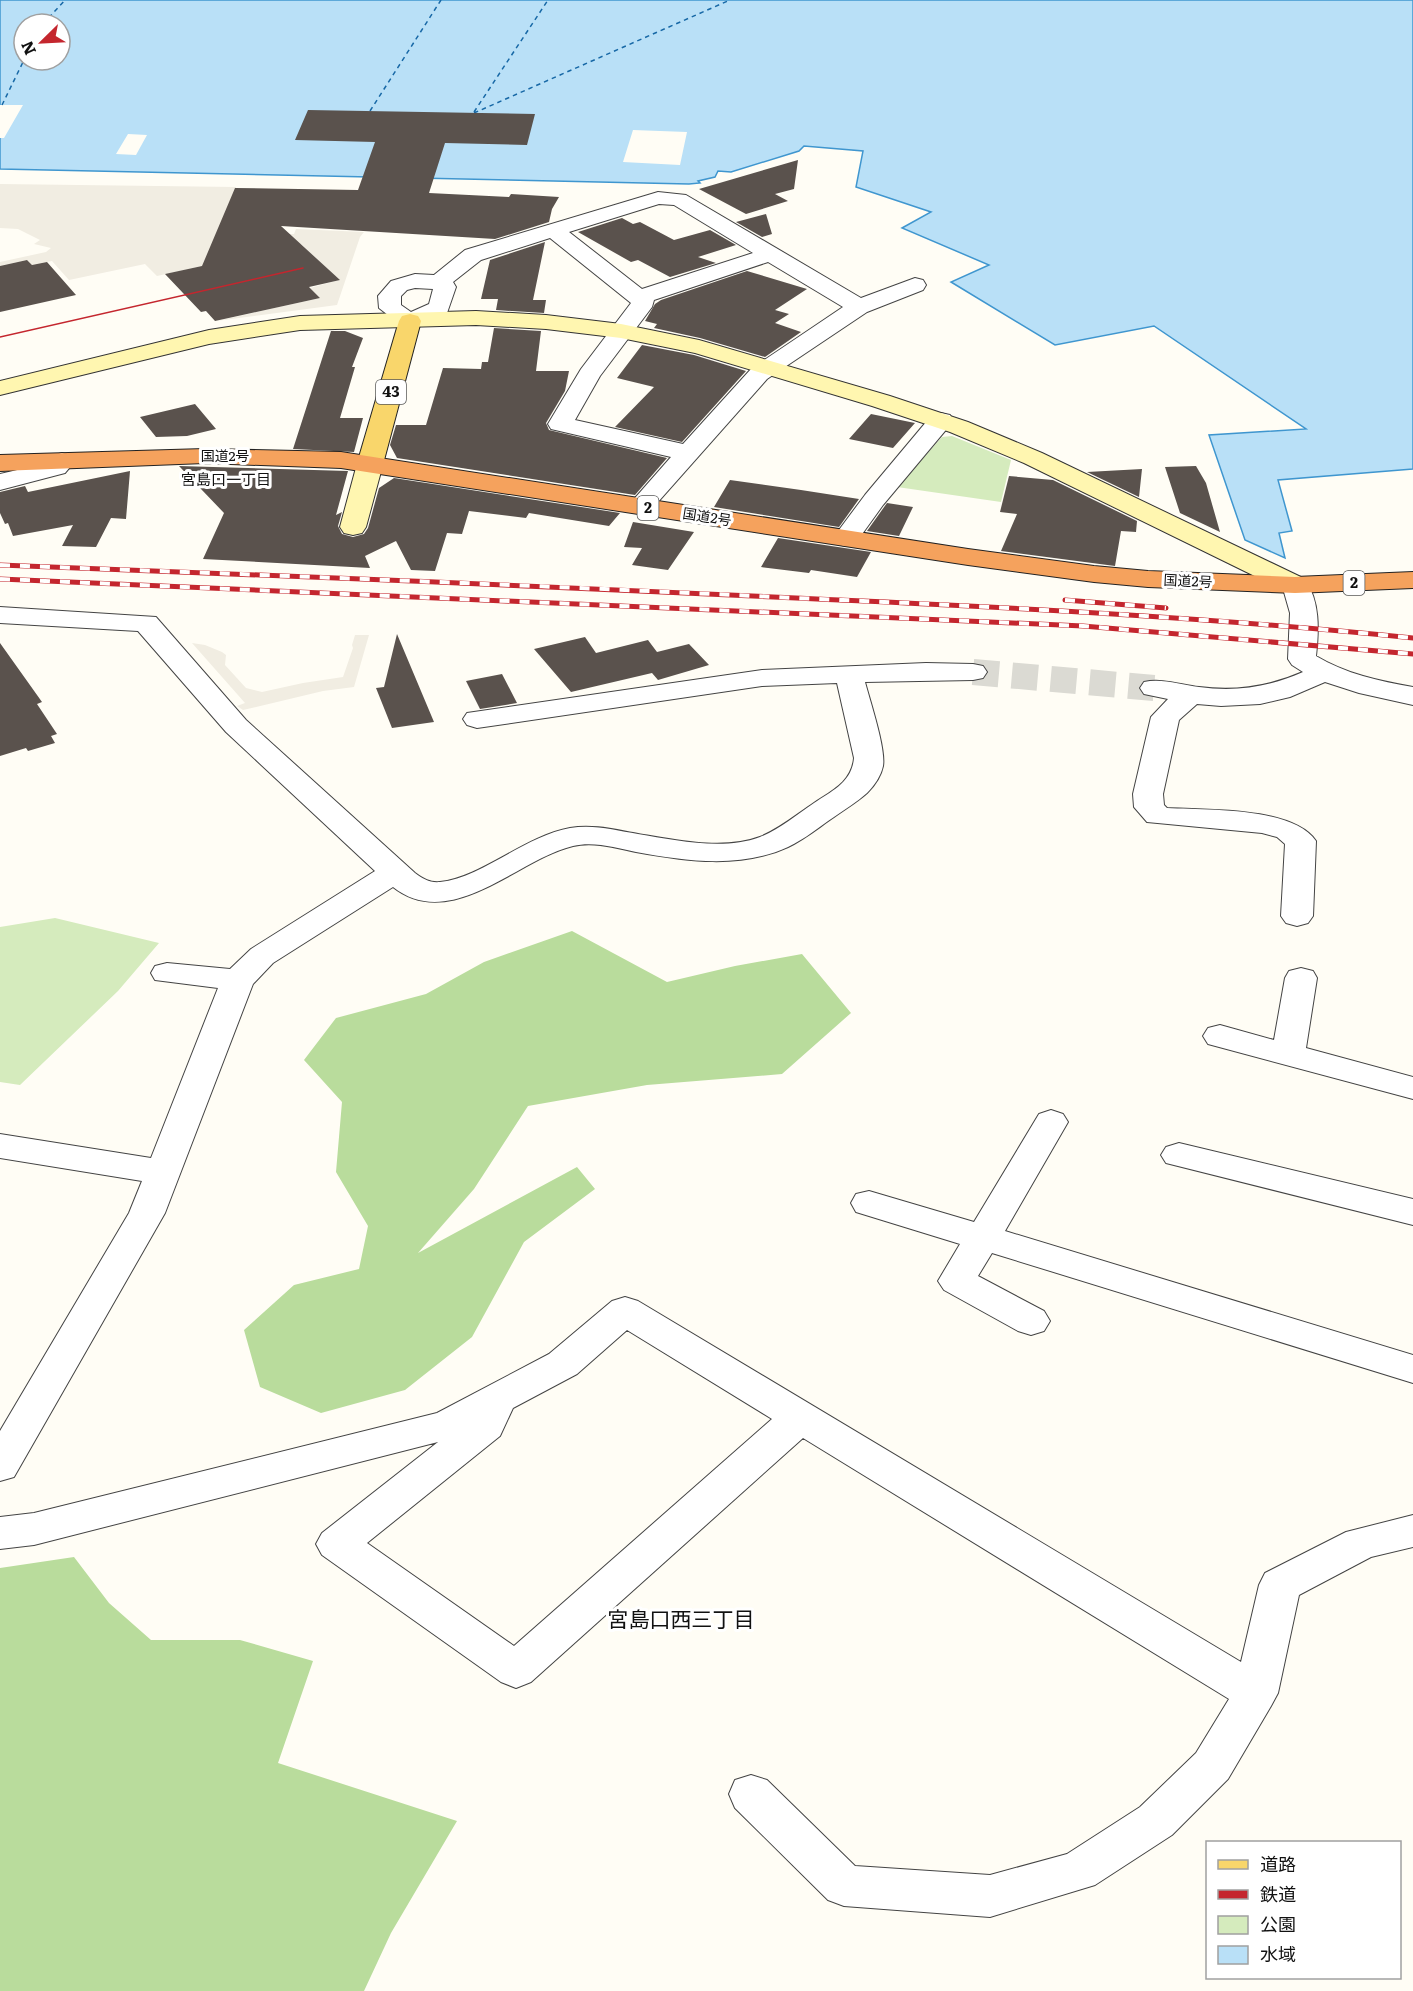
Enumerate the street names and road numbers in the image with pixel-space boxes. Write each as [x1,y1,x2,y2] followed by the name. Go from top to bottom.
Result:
[376,380,406,404] road number: 43
[200,445,250,465] street label: 国道2号
[638,496,658,520] road number: 2
[681,502,733,530] street label: 国道2号
[1163,569,1213,591] street label: 国道2号
[1344,571,1364,595] road number: 2

